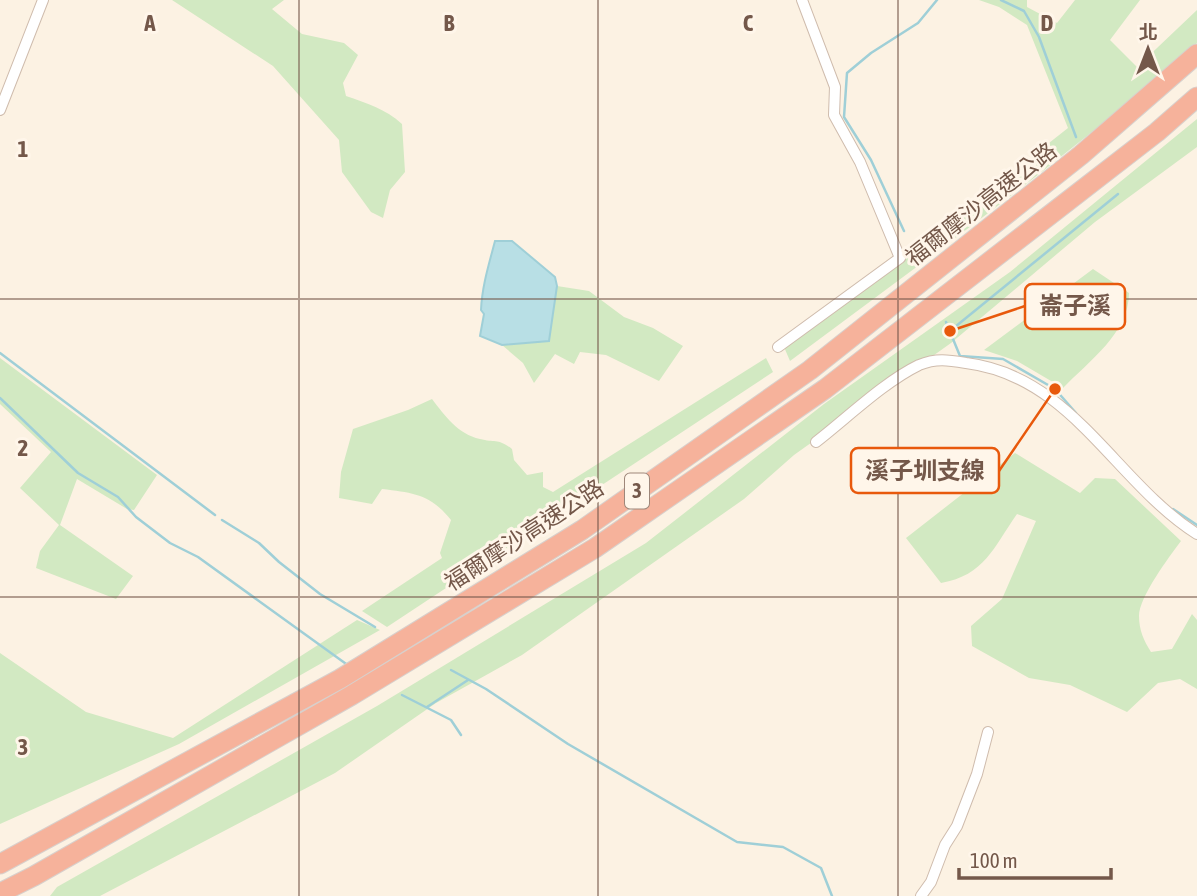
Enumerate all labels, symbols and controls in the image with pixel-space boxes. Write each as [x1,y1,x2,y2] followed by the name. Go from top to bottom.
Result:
[143,10,156,36] text: A
[444,10,455,36] text: B
[743,10,754,36] text: C
[1041,10,1054,36] text: D
[1113,14,1183,84] north arrow
[1138,21,1158,43] text: 北
[18,136,29,162] text: 1
[900,137,1062,271] street label: 福爾摩沙高速公路
[1025,284,1125,329] callout: 崙子溪
[1039,292,1111,319] text: 崙子溪
[18,435,28,461] text: 2
[851,448,999,493] callout: 溪子圳支線
[865,457,985,484] text: 溪子圳支線
[440,474,608,596] street label: 福爾摩沙高速公路
[625,474,649,508] road number: 3
[18,734,28,760] text: 3
[959,836,1111,880] scale bar
[970,848,1018,872] text: 100 m

